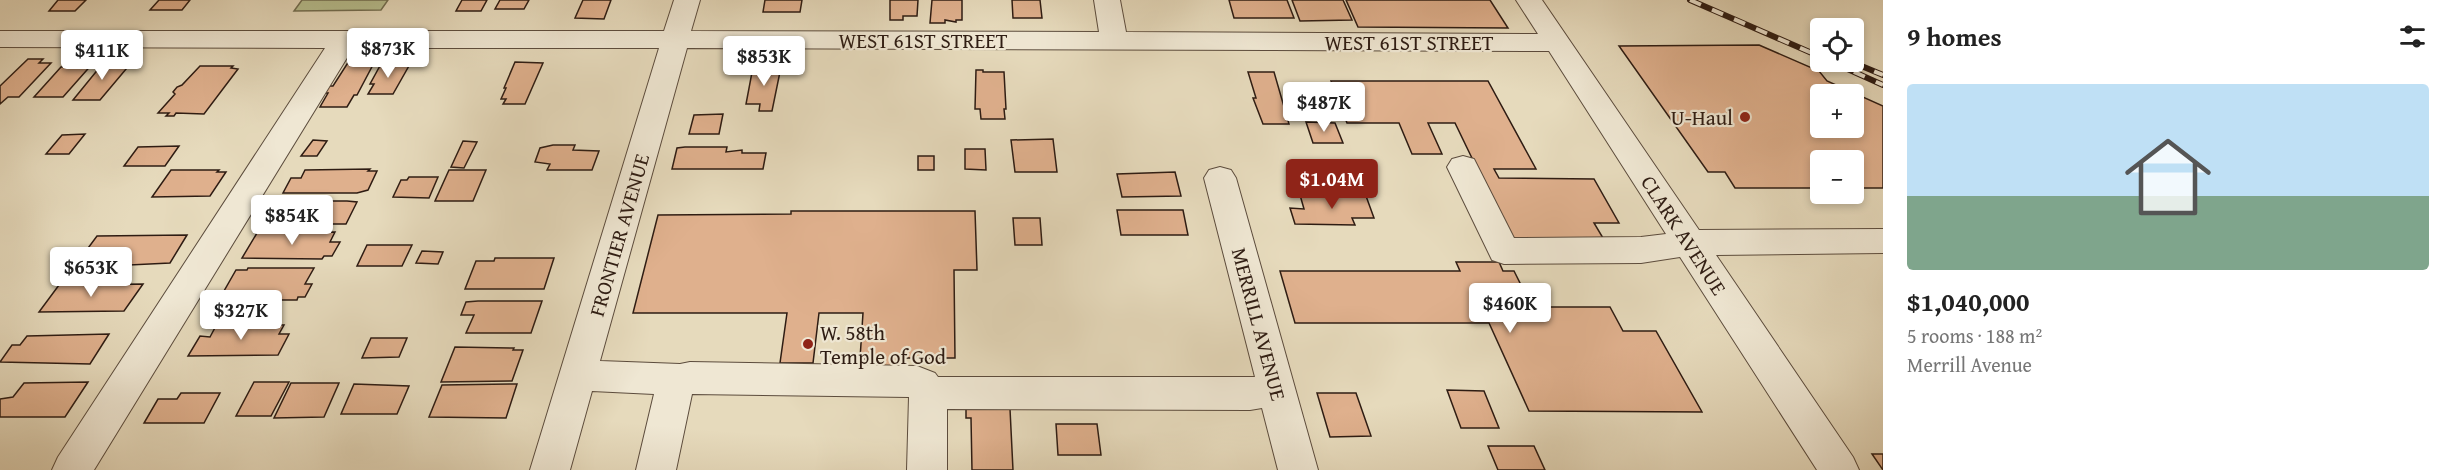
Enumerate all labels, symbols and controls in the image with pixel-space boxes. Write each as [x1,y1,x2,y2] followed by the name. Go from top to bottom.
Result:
[1907,17,2002,56] text: 9 homes
[1810,18,1864,204] map controls
[1810,18,1864,72] button: locate
[2396,20,2429,53] icon: filters
[838,25,1008,56] street label: WEST 61ST STREET
[1324,27,1494,58] street label: WEST 61ST STREET
[346,28,430,79] pin: $873K
[60,30,144,81] pin: $411K
[361,33,415,62] text: $873K
[75,35,129,64] text: $411K
[722,36,806,87] pin: $853K
[737,41,791,70] text: $853K
[1282,82,1366,133] pin: $487K
[1810,84,1864,138] button: +
[1297,87,1351,116] text: $487K
[1671,102,1733,133] place label: U-Haul
[1738,110,1752,124] marker: U-Haul
[2114,123,2222,231] icon: home
[581,150,657,320] street label: FRONTIER AVENUE
[1810,150,1864,204] button: −
[1283,159,1381,210] pin: $1.04M
[1300,164,1364,193] text: $1.04M
[1634,169,1735,301] street label: CLARK AVENUE
[250,195,334,246] pin: $854K
[265,200,319,229] text: $854K
[1224,244,1294,404] street label: MERRILL AVENUE
[49,247,133,298] pin: $653K
[64,252,118,281] text: $653K
[1907,282,2029,321] text: $1,040,000
[1468,283,1552,334] pin: $460K
[1483,288,1537,317] text: $460K
[199,290,283,341] pin: $327K
[214,295,268,324] text: $327K
[820,317,947,372] place label: W. 58th Temple of God
[1907,321,2042,350] text: 5 rooms · 188 m²
[801,337,815,351] marker: W. 58th Temple of God
[1907,350,2032,379] text: Merrill Avenue

